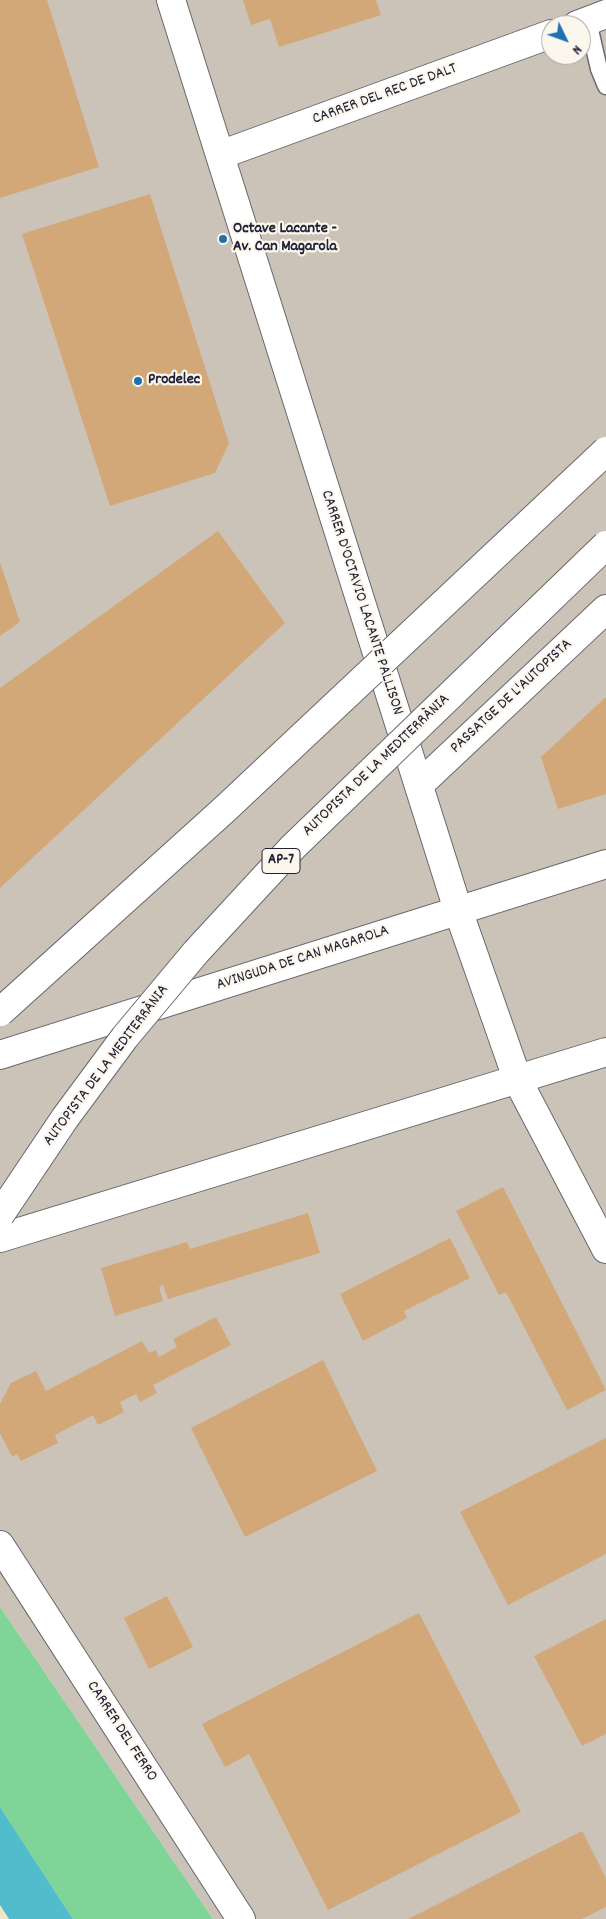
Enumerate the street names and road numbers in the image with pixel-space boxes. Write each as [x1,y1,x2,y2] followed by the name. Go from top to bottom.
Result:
[310,60,460,130] street label: CARRER DEL REC DE DALT
[315,488,407,718] street label: CARRER D'OCTAVIO LACANTE PALLISON
[447,636,577,758] street label: PASSATGE DE L'AUTOPISTA
[299,691,455,841] street label: AUTOPISTA DE LA MEDITERRÀNIA
[262,848,300,874] road number: AP-7
[214,922,392,996] street label: AVINGUDA DE CAN MAGAROLA
[40,981,174,1151] street label: AUTOPISTA DE LA MEDITERRÀNIA
[81,1678,161,1786] street label: CARRER DEL FERRO

